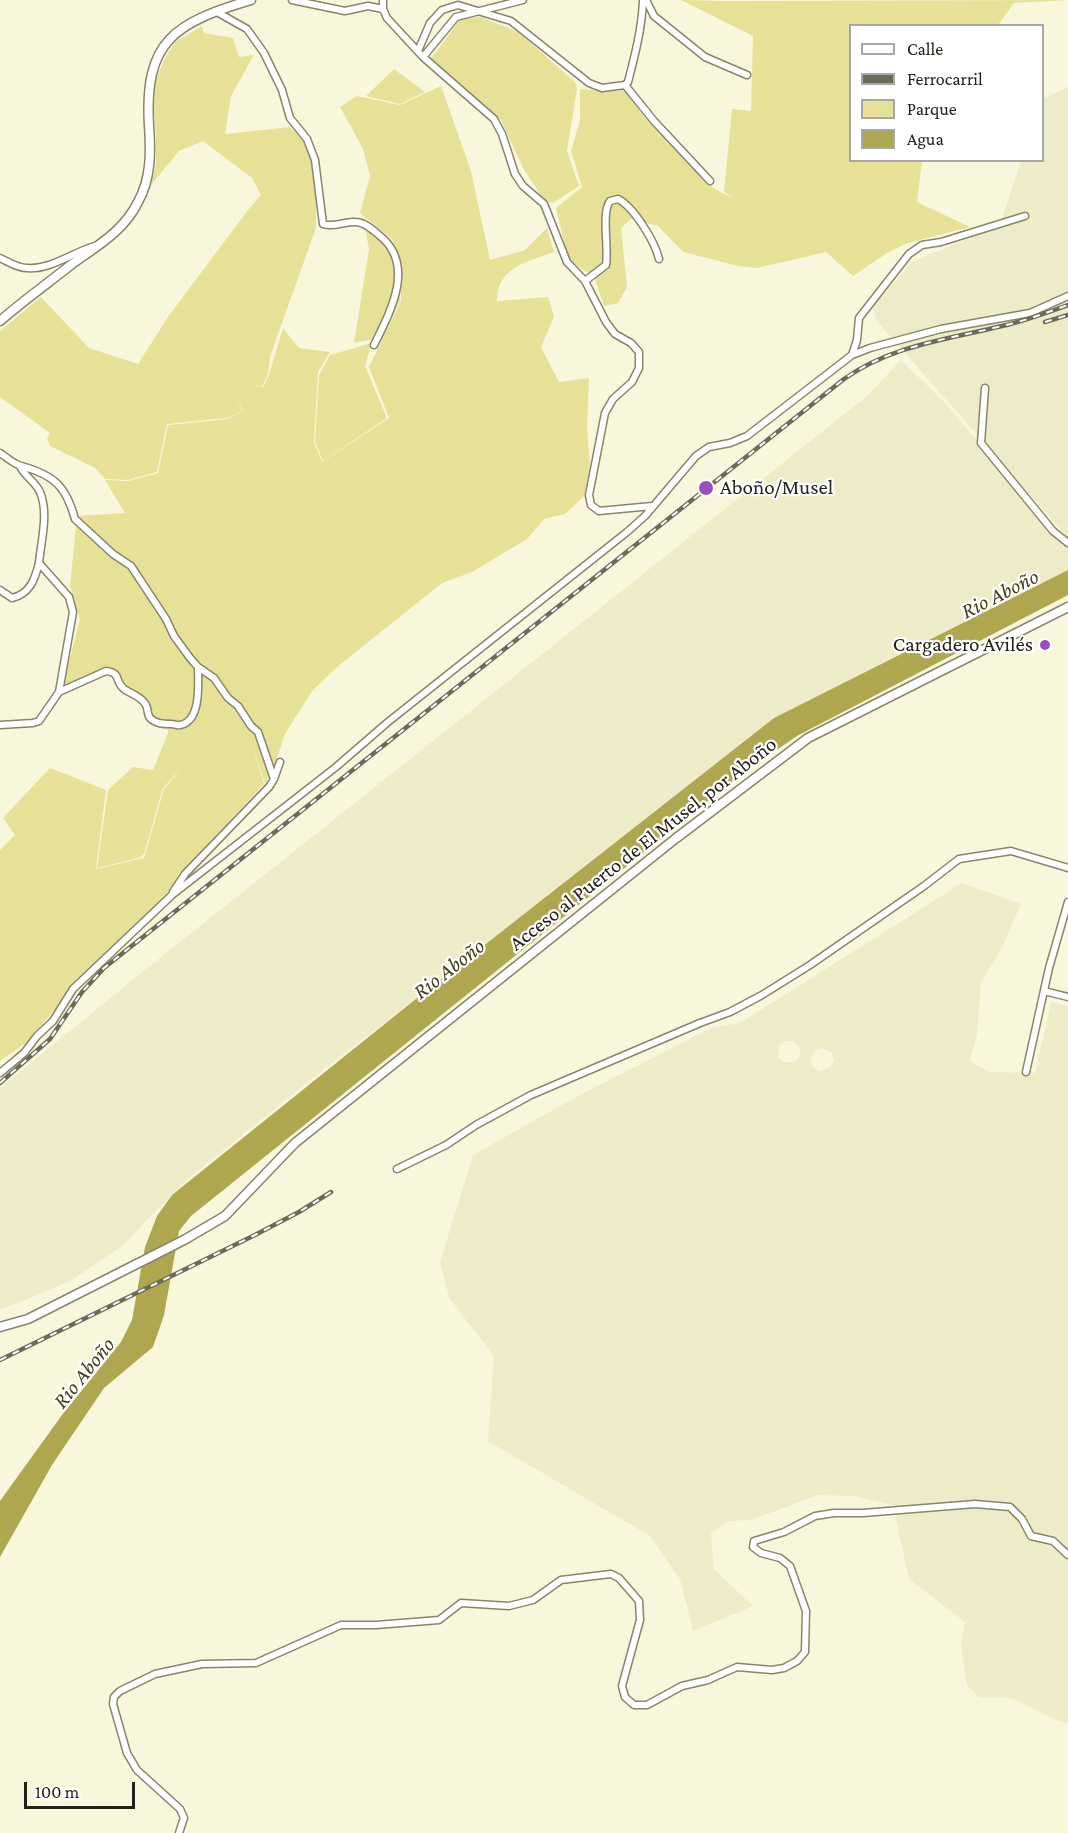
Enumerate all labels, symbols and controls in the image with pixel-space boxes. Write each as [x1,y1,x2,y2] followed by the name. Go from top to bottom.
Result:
[849,24,1044,162] legend
[907,39,943,59] text: Calle
[907,69,983,89] text: Ferrocarril
[907,99,957,119] text: Parque
[907,129,944,149] text: Agua
[720,475,833,501] place label: Aboño/Musel
[697,479,715,497] marker: Aboño/Musel
[957,563,1043,625] water label: Rio Aboño
[893,632,1033,658] place label: Cargadero Avilés
[1038,638,1052,652] marker: Cargadero Avilés
[504,732,782,956] street label: Acceso al Puerto de El Musel, por Aboño
[408,933,490,1005] water label: Rio Aboño
[47,1332,121,1414] water label: Rio Aboño
[27,1770,138,1808] scale bar
[35,1782,79,1802] text: 100 m

